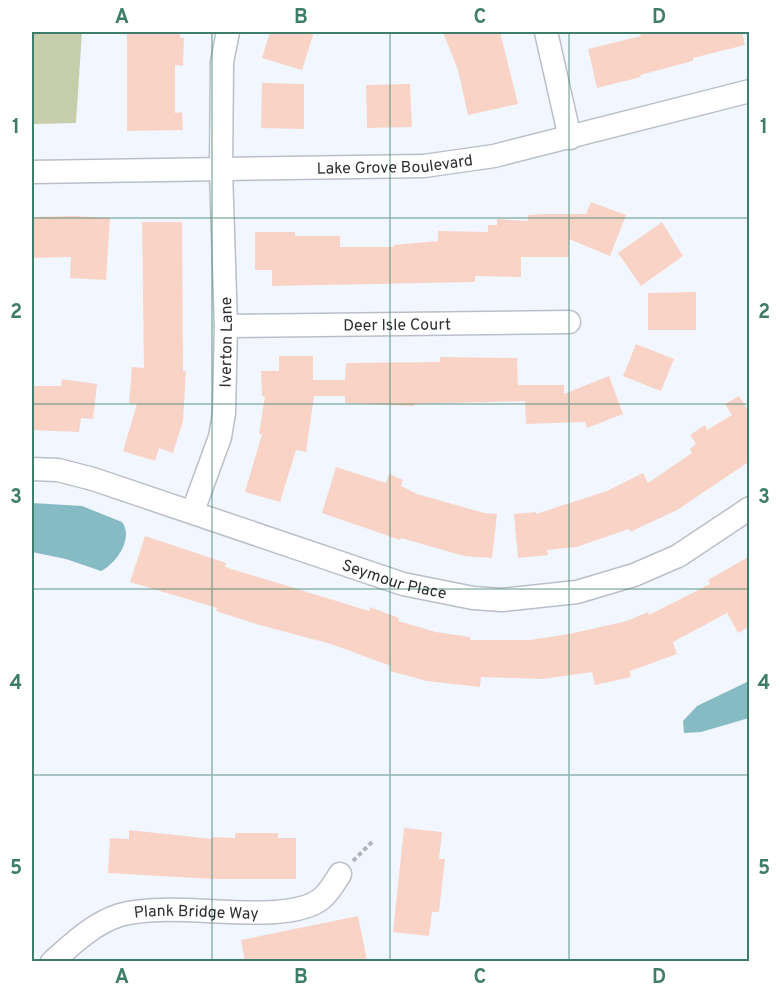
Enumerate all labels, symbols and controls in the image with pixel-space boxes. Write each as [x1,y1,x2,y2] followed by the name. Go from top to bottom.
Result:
[115,5,129,31] text: A
[294,5,308,31] text: B
[474,5,486,31] text: C
[652,5,666,31] text: D
[12,115,20,141] text: 1
[760,115,768,141] text: 1
[317,151,474,180] street label: Lake Grove Boulevard
[217,296,238,388] street label: Iverton Lane
[10,300,22,326] text: 2
[758,300,770,326] text: 2
[343,315,451,337] street label: Deer Isle Court
[10,485,22,511] text: 3
[758,485,770,511] text: 3
[339,556,448,604] street label: Seymour Place
[10,671,22,697] text: 4
[758,671,770,697] text: 4
[10,856,22,882] text: 5
[758,856,770,882] text: 5
[133,902,259,925] street label: Plank Bridge Way
[115,965,129,991] text: A
[294,965,308,991] text: B
[474,965,486,991] text: C
[652,965,666,991] text: D

